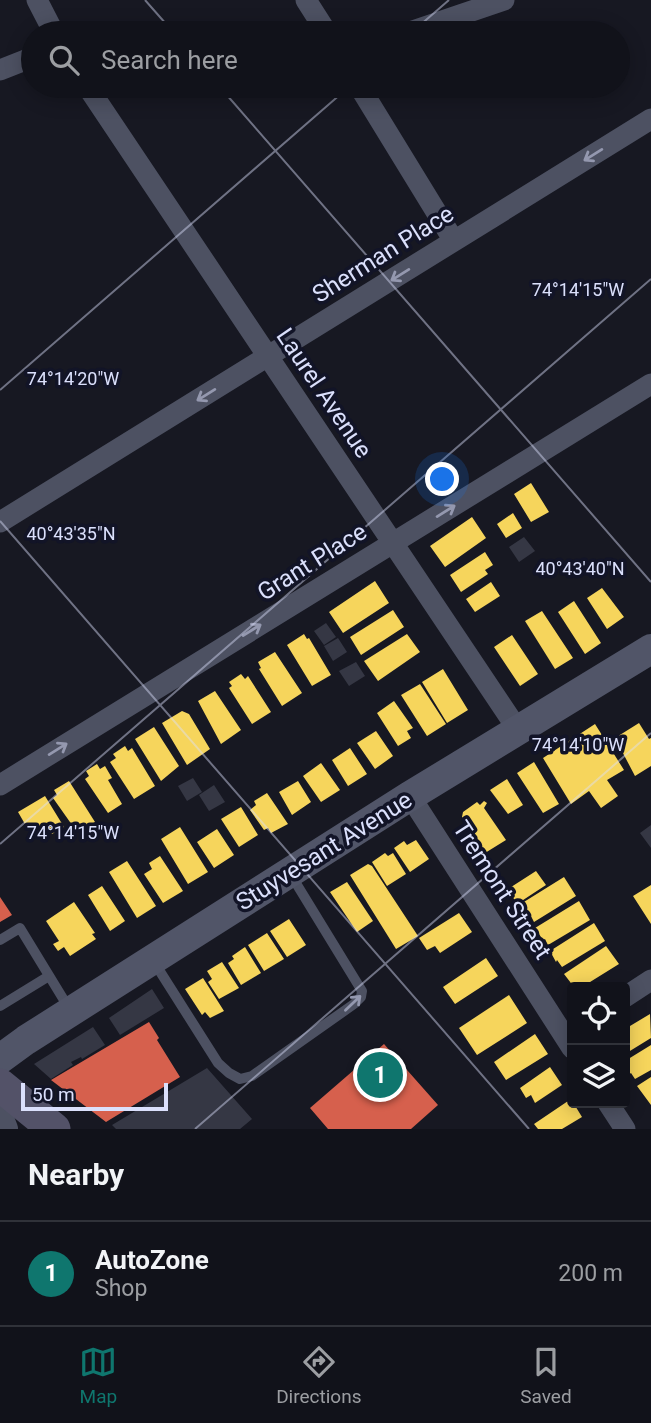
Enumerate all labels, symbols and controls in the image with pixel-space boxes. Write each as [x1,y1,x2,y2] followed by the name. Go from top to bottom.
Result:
[21,21,630,98] search box
[45,41,83,79] icon: search
[101,45,238,75] text: Search here
[584,148,603,163] one-way arrow
[307,199,459,309] street label: Sherman Place
[390,269,410,283] one-way arrow
[532,279,624,300] text: 74°14'15"W
[270,323,378,463] street label: Laurel Avenue
[27,368,119,389] text: 74°14'20"W
[197,388,217,402] one-way arrow
[425,462,459,496] your location
[435,503,455,517] one-way arrow
[252,517,372,607] street label: Grant Place
[26,523,116,544] text: 40°43'35"N
[535,558,625,579] text: 40°43'40"N
[241,622,261,636] one-way arrow
[532,734,624,755] text: 74°14'10"W
[48,742,68,756] one-way arrow
[231,786,417,916] street label: Stuyvesant Avenue
[447,816,557,965] street label: Tremont Street
[27,822,119,843] text: 74°14'15"W
[567,982,630,1108] map controls
[567,982,630,1045] button: locate
[344,994,361,1011] one-way arrow
[567,1045,630,1108] button: layers
[357,1049,403,1101] pin: 1
[21,1080,168,1112] scale bar
[32,1083,75,1106] text: 50 m
[28,1157,124,1192] text: Nearby
[95,1245,209,1275] text: AutoZone
[44,1260,58,1287] text: 1
[558,1260,623,1287] text: 200 m
[95,1275,147,1302] text: Shop
[79,1343,117,1408] tab: Map
[276,1343,361,1408] tab: Directions
[520,1343,572,1408] tab: Saved

